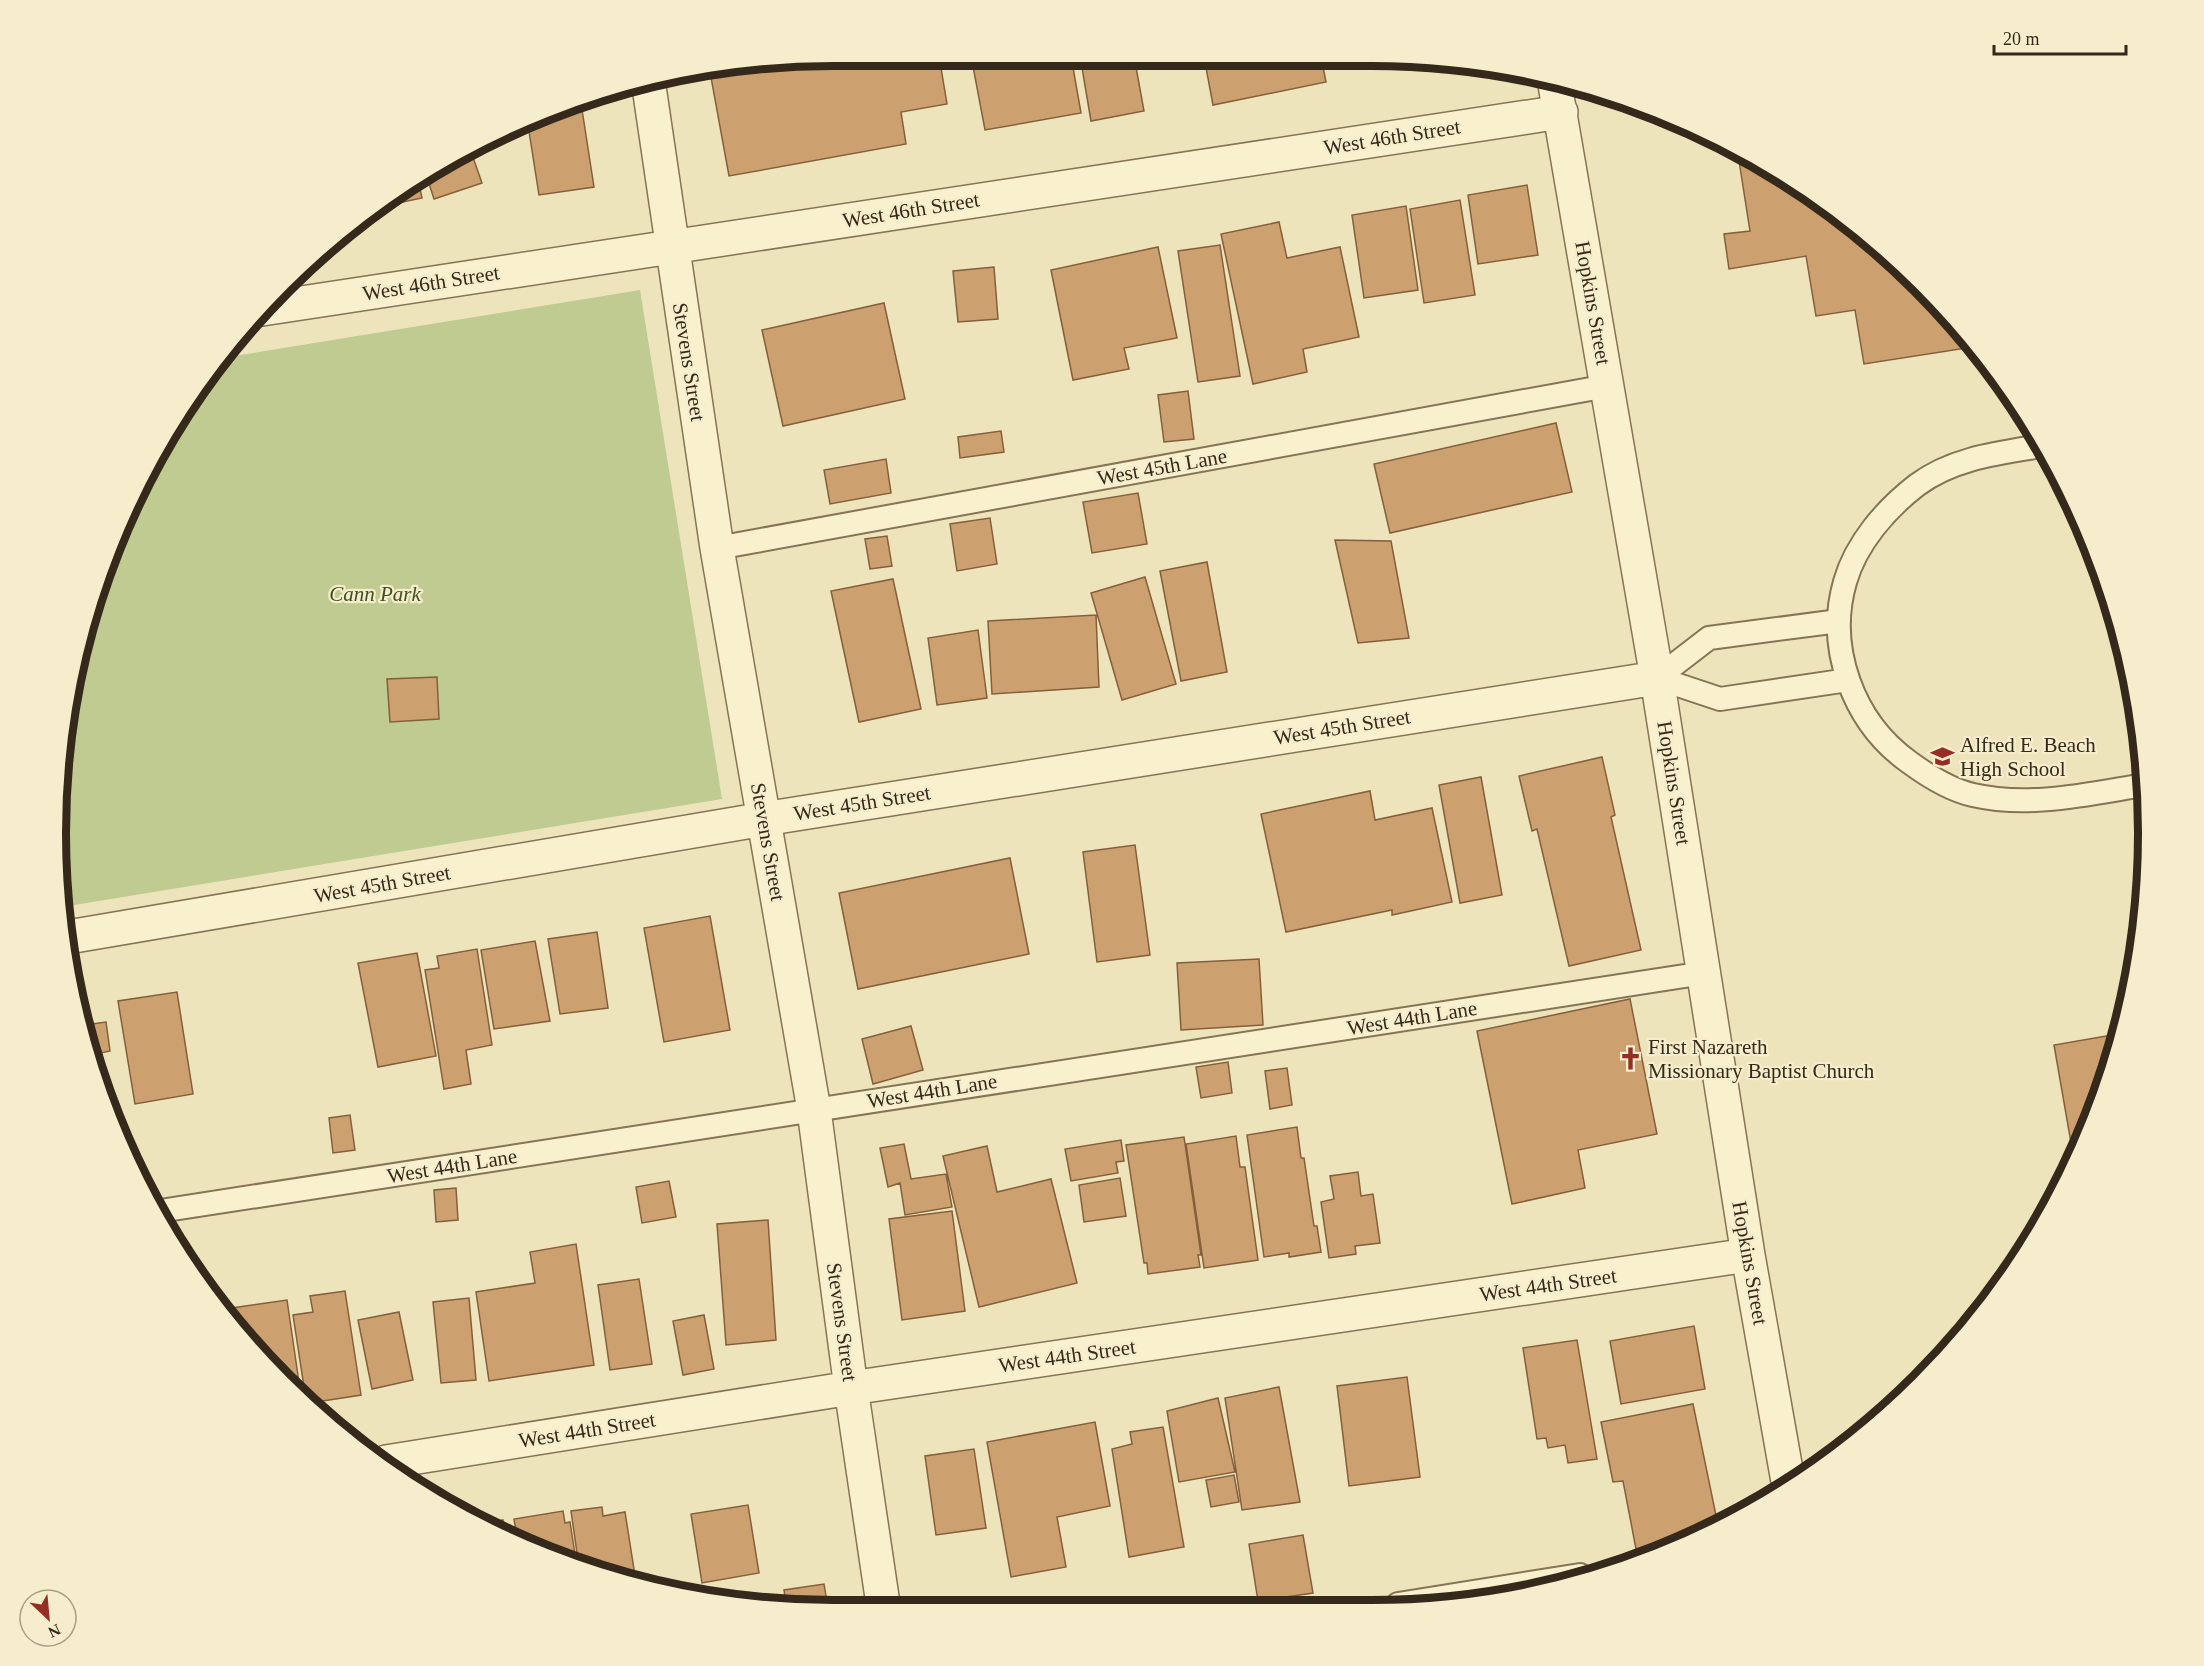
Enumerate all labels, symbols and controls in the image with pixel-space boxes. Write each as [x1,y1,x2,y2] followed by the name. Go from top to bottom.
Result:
[1994,18,2126,56] scale bar
[2003,29,2040,49] text: 20 m
[1322,114,1462,160] street label: West 46th Street
[841,187,981,233] street label: West 46th Street
[1570,239,1616,367] street label: Hopkins Street
[361,260,501,306] street label: West 46th Street
[668,301,710,423] street label: Stevens Street
[1095,444,1229,490] street label: West 45th Lane
[329,582,421,606] park label: Cann Park
[1272,704,1412,750] street label: West 45th Street
[1652,719,1696,847] street label: Hopkins Street
[1960,733,2096,781] place label: Alfred E. Beach High School
[1929,744,1955,770] school or university icon: Alfred E. Beach High School
[792,780,932,826] street label: West 45th Street
[746,781,790,903] street label: Stevens Street
[312,860,452,908] street label: West 45th Street
[1345,996,1479,1040] street label: West 44th Lane
[1648,1035,1875,1083] place label: First Nazareth Missionary Baptist Church
[1617,1046,1643,1072] church icon: First Nazareth Missionary Baptist Church
[865,1069,999,1113] street label: West 44th Lane
[385,1144,519,1188] street label: West 44th Lane
[1727,1199,1773,1327] street label: Hopkins Street
[822,1261,862,1383] street label: Stevens Street
[1478,1263,1618,1307] street label: West 44th Street
[997,1334,1137,1378] street label: West 44th Street
[517,1407,657,1453] street label: West 44th Street
[18,1588,78,1648] north arrow
[45,1621,63,1641] text: N

